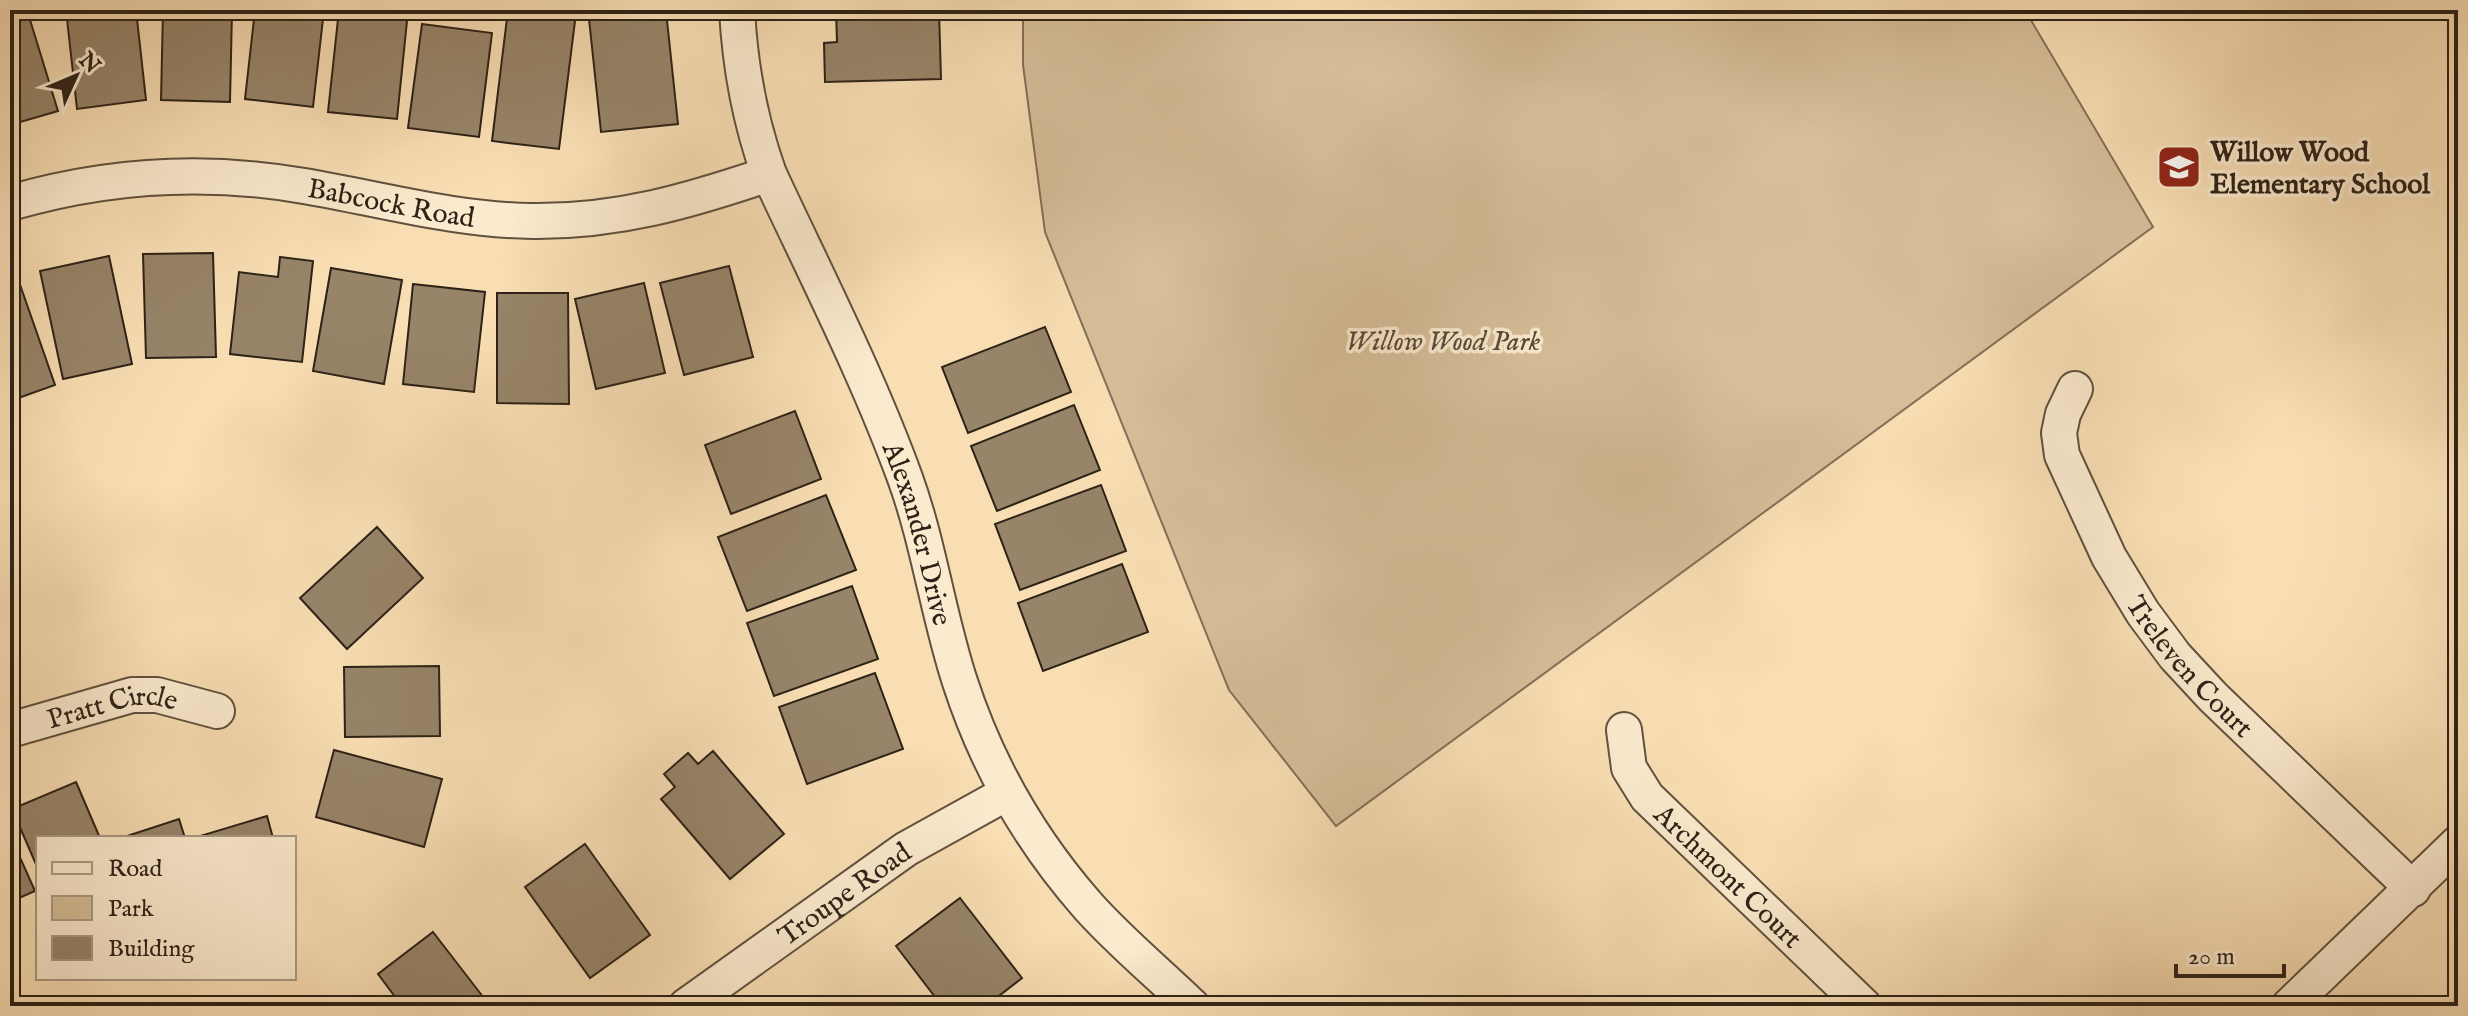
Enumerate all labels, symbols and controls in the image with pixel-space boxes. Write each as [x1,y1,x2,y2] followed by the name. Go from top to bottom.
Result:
[36,36,116,116] north arrow
[72,46,106,80] text: N
[2209,136,2431,203] place label: Willow Wood Elementary School
[2155,143,2203,191] school or university icon: Willow Wood Elementary School
[305,172,477,237] street label: Babcock Road
[1346,325,1540,360] park label: Willow Wood Park
[873,437,959,630] street label: Alexander Drive
[2117,590,2260,746] street label: Treleven Court
[43,680,181,738] street label: Pratt Circle
[1645,797,1809,957] street label: Archmont Court
[36,836,296,980] legend
[772,836,919,955] street label: Troupe Road
[108,854,162,885] text: Road
[108,894,154,925] text: Park
[2176,928,2284,978] scale bar
[108,934,195,965] text: Building
[2188,942,2235,973] text: 20 m

